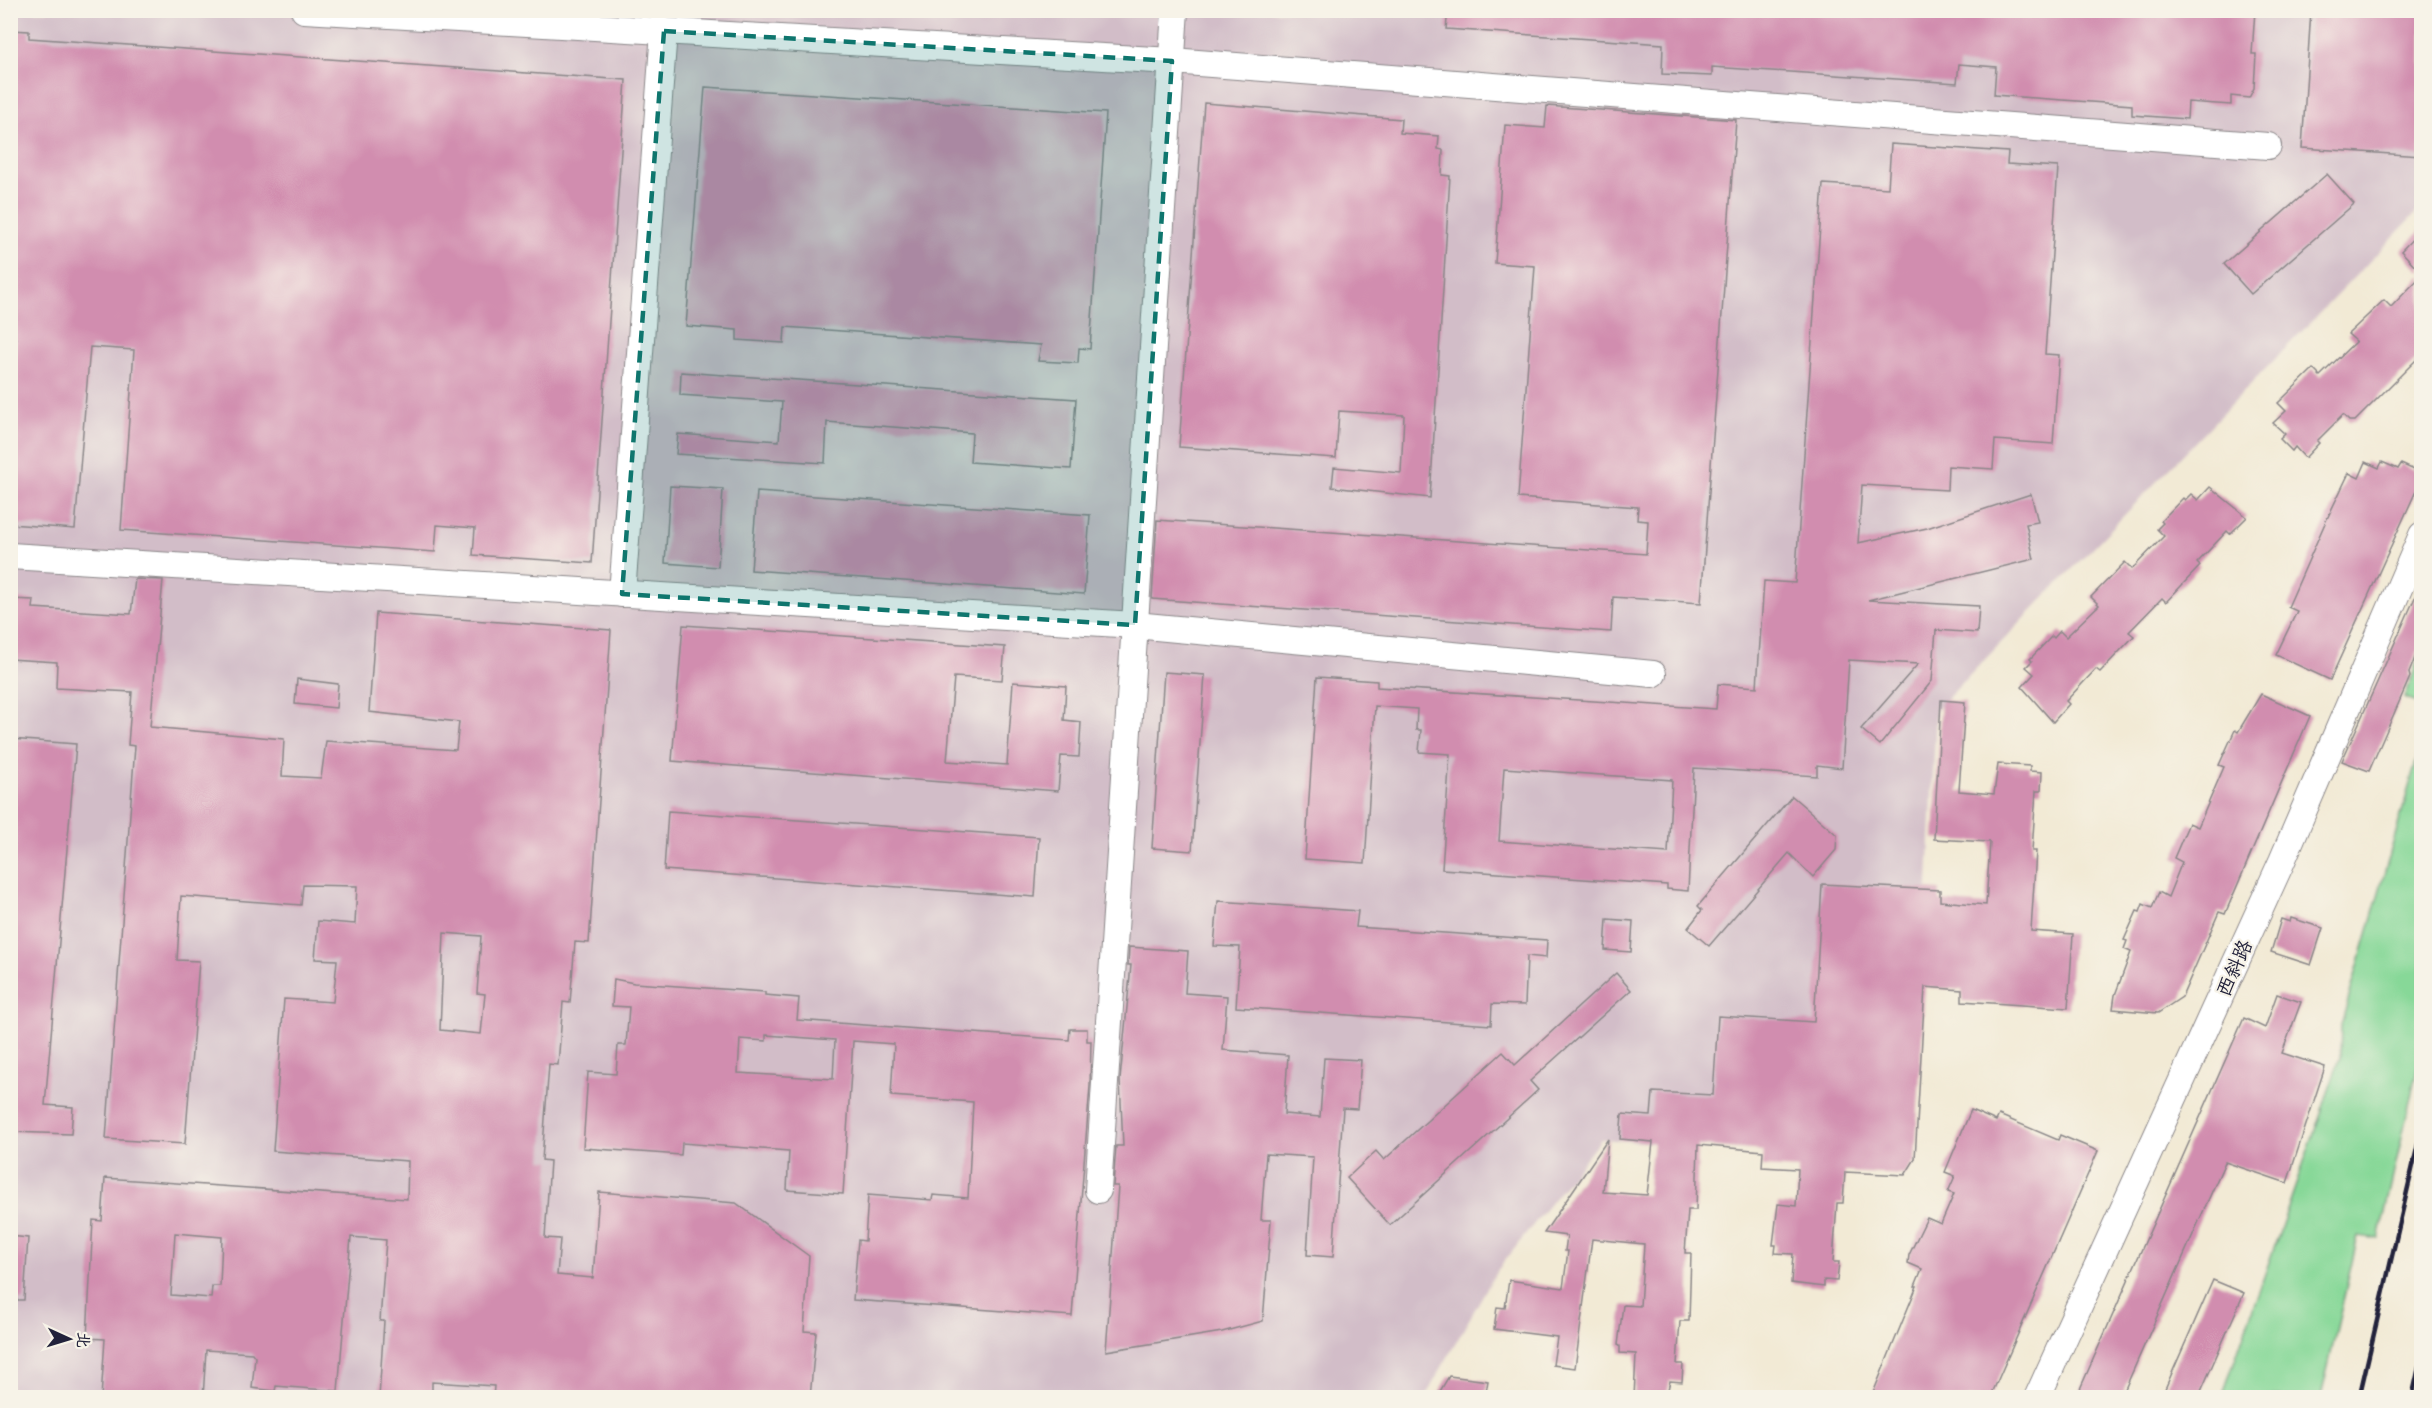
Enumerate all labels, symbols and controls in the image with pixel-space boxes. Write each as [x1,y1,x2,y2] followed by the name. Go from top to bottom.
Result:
[2209,934,2258,1000] street label: 西斜路
[39,1309,99,1369] north arrow
[73,1331,95,1349] text: 北

